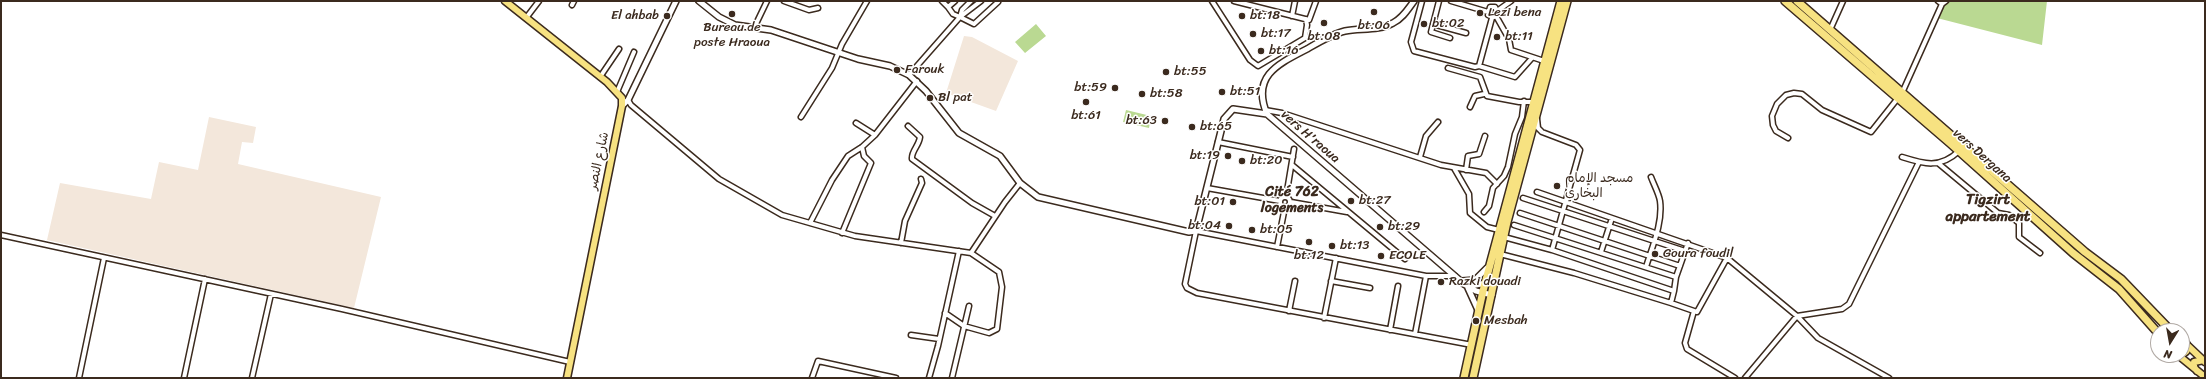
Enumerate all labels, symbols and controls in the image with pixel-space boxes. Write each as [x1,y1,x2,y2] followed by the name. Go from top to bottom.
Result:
[1488,5,1541,21] place label: Lezi bena
[1369,7,1379,17] marker: bt:06
[611,8,659,24] place label: El ahbab
[1250,8,1280,24] place label: bt:18
[1475,8,1485,18] marker: Lezi bena
[727,9,737,19] marker: Bureau de poste Hraoua
[662,11,672,21] marker: El ahbab
[1237,11,1247,21] marker: bt:18
[1432,16,1464,32] place label: bt:02
[1319,18,1329,28] marker: bt:08
[1358,18,1390,34] place label: bt:06
[1419,19,1429,29] marker: bt:02
[694,20,770,51] place label: Bureau de poste Hraoua
[1261,26,1291,42] place label: bt:17
[1248,29,1258,39] marker: bt:17
[1308,29,1340,45] place label: bt:08
[1505,29,1533,45] place label: bt:11
[1492,32,1502,42] marker: bt:11
[1269,43,1299,59] place label: bt:16
[1256,46,1266,56] marker: bt:16
[905,62,944,78] place label: Farouk
[1174,64,1207,80] place label: bt:55
[892,65,902,75] marker: Farouk
[1161,67,1171,77] marker: bt:55
[1074,80,1107,96] place label: bt:59
[1110,83,1120,93] marker: bt:59
[1230,84,1260,100] place label: bt:51
[1150,86,1183,102] place label: bt:58
[1217,87,1227,97] marker: bt:51
[1137,89,1147,99] marker: bt:58
[938,90,972,106] place label: Bl pat
[925,93,935,103] marker: Bl pat
[1081,97,1091,107] marker: bt:61
[1277,107,1343,167] street label: vers H'raoua
[1071,108,1101,124] place label: bt:61
[1126,113,1157,129] place label: bt:63
[1160,116,1170,126] marker: bt:63
[1200,119,1232,135] place label: bt:65
[1187,122,1197,132] marker: bt:65
[1950,126,2014,186] street label: vers Dergana
[585,131,613,191] street label: شارع النصر
[1190,148,1220,164] place label: bt:19
[1223,151,1233,161] marker: bt:19
[1250,153,1282,169] place label: bt:20
[1237,156,1247,166] marker: bt:20
[1565,171,1633,202] place label: مسجد الإمام البخاري
[1552,181,1562,191] marker: مسجد الإمام البخاري
[1261,184,1323,216] district label: Cité 762 logements
[1946,191,2030,226] district label: Tigzirt appartement
[1359,193,1391,209] place label: bt:27
[1194,194,1225,210] place label: bt:01
[1346,196,1356,206] marker: bt:27
[1228,197,1238,207] marker: bt:01
[1188,218,1221,234] place label: bt:04
[1388,219,1420,235] place label: bt:29
[1224,221,1234,231] marker: bt:04
[1260,222,1293,238] place label: bt:05
[1375,222,1385,232] marker: bt:29
[1247,225,1257,235] marker: bt:05
[1304,237,1314,247] marker: bt:12
[1340,238,1369,254] place label: bt:13
[1327,241,1337,251] marker: bt:13
[1663,246,1733,262] place label: Goura foudil
[1294,248,1324,264] place label: bt:12
[1389,248,1426,264] place label: ECOLE
[1650,249,1660,259] marker: Goura foudil
[1376,251,1386,261] marker: ECOLE
[1449,274,1521,290] place label: Razki douadi
[1436,277,1446,287] marker: Razki douadi
[1484,313,1528,329] place label: Mesbah
[1471,316,1481,326] marker: Mesbah
[2150,323,2190,363] north arrow
[2162,344,2173,364] text: N

